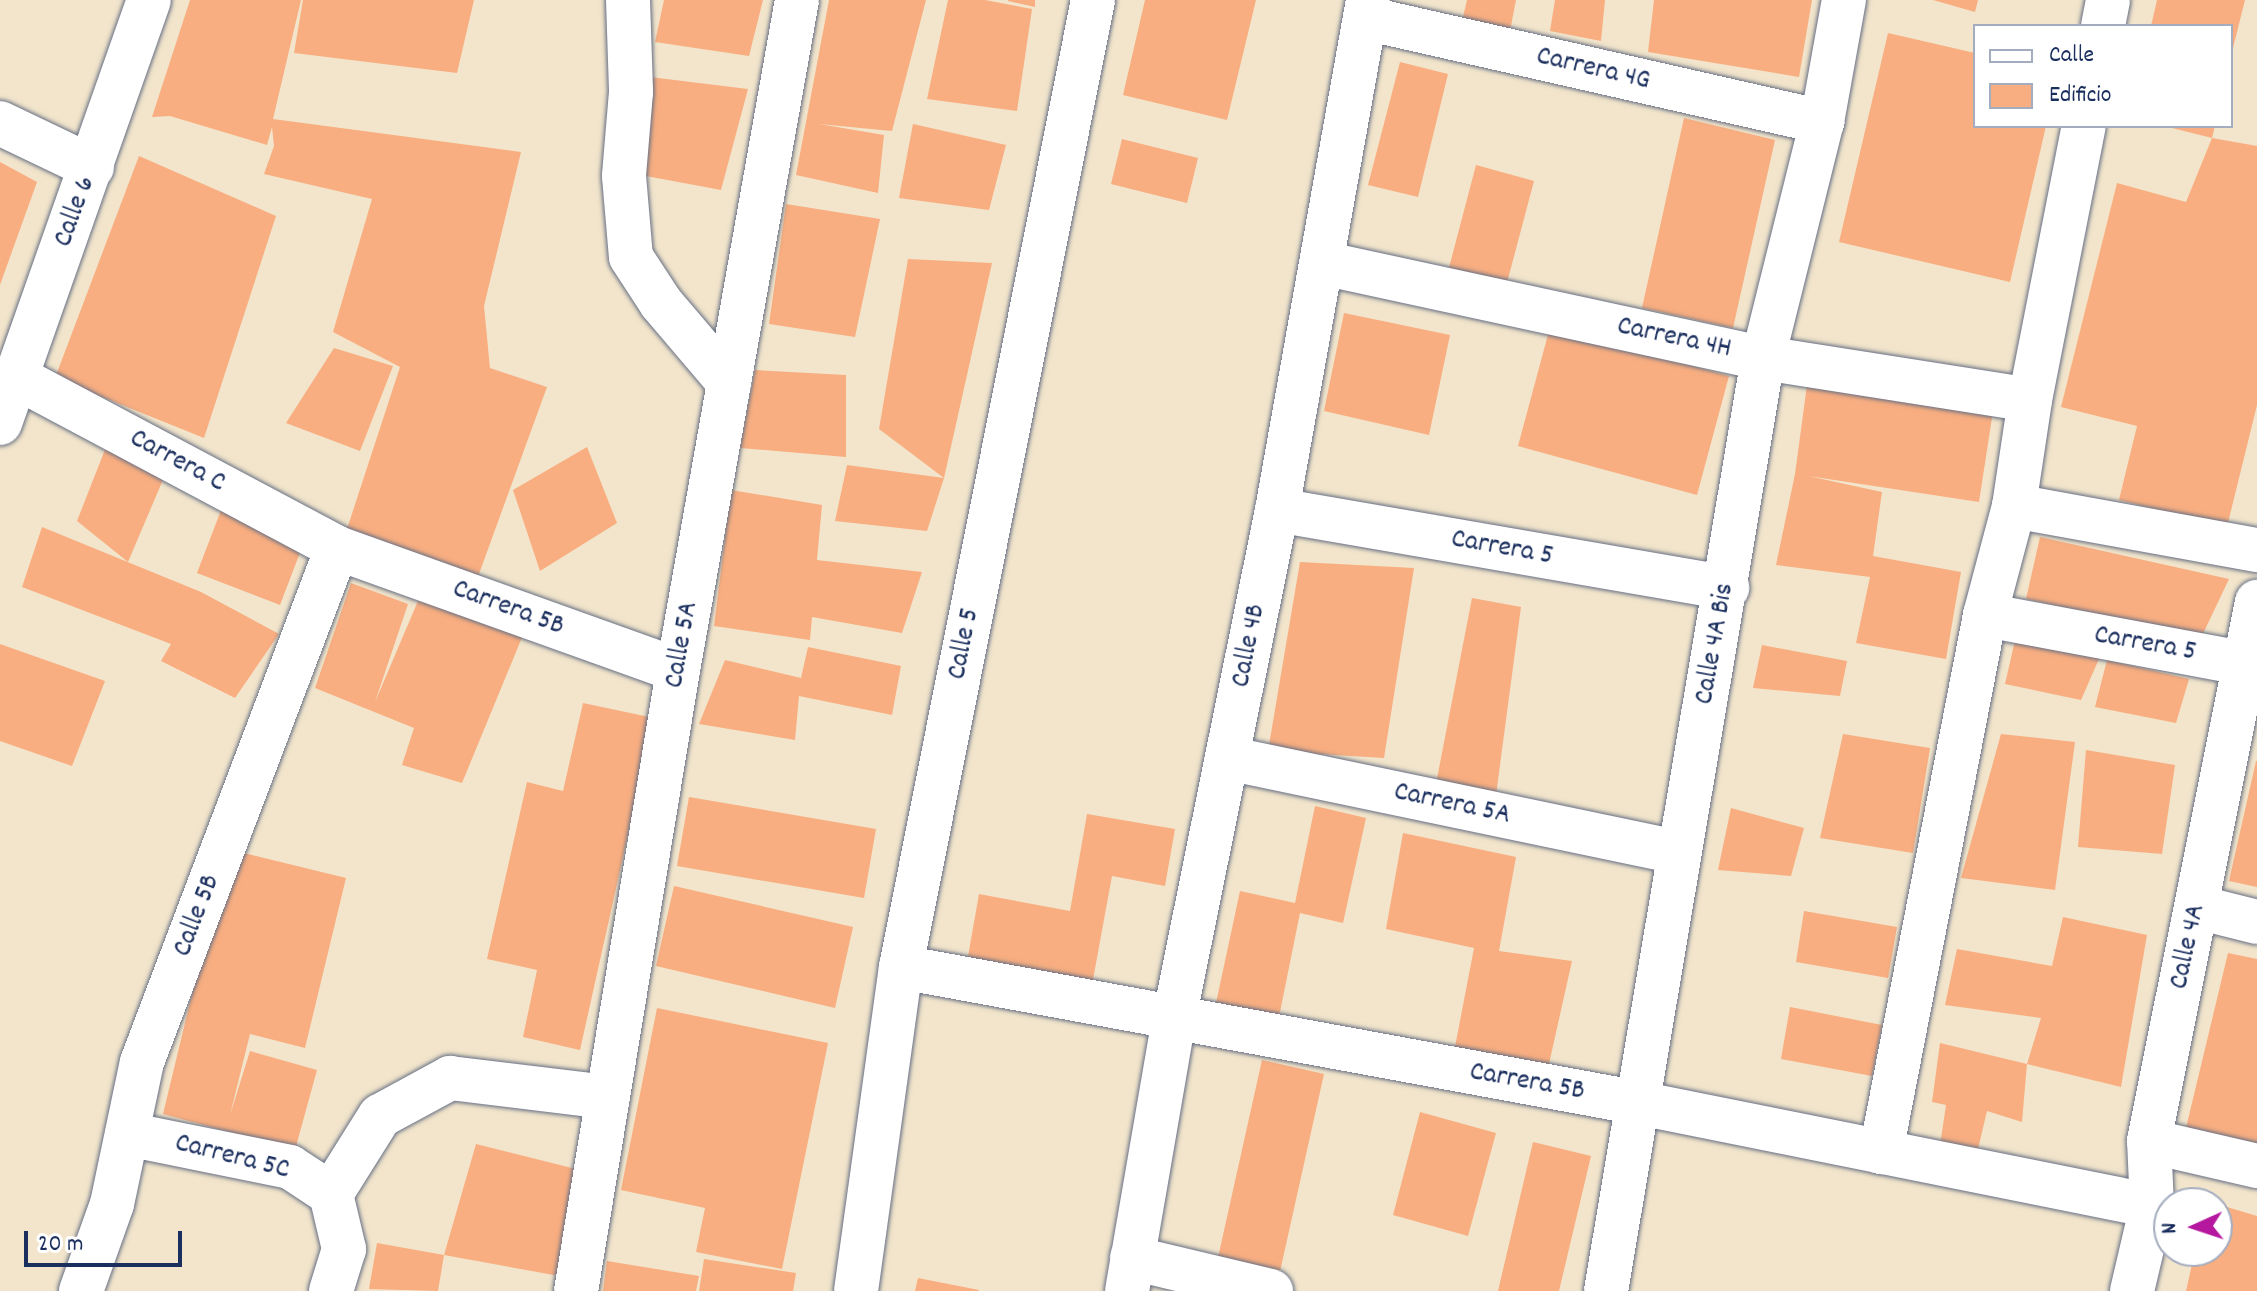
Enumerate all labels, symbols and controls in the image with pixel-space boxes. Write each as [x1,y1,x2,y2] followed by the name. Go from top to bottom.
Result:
[1973,24,2233,128] legend
[2049,39,2094,73] text: Calle
[1533,41,1653,99] street label: Carrera 4G
[2049,79,2111,113] text: Edificio
[48,172,104,252] street label: Calle 6
[1614,311,1734,367] street label: Carrera 4H
[123,423,231,501] street label: Carrera C
[1448,524,1556,574] street label: Carrera 5
[448,573,568,645] street label: Carrera 5B
[1689,581,1743,707] street label: Calle 4A Bis
[659,599,707,691] street label: Calle 5A
[1226,602,1274,690] street label: Calle 4B
[942,605,988,683] street label: Calle 5
[2091,620,2199,670] street label: Carrera 5
[1391,776,1513,834] street label: Carrera 5A
[167,870,229,962] street label: Calle 5B
[2164,901,2214,993] street label: Calle 4A
[1467,1056,1587,1110] street label: Carrera 5B
[171,1128,293,1188] street label: Carrera 5C
[2153,1187,2233,1267] north arrow
[28,1215,186,1265] scale bar
[2155,1222,2186,1234] text: N
[38,1228,84,1262] text: 20 m

